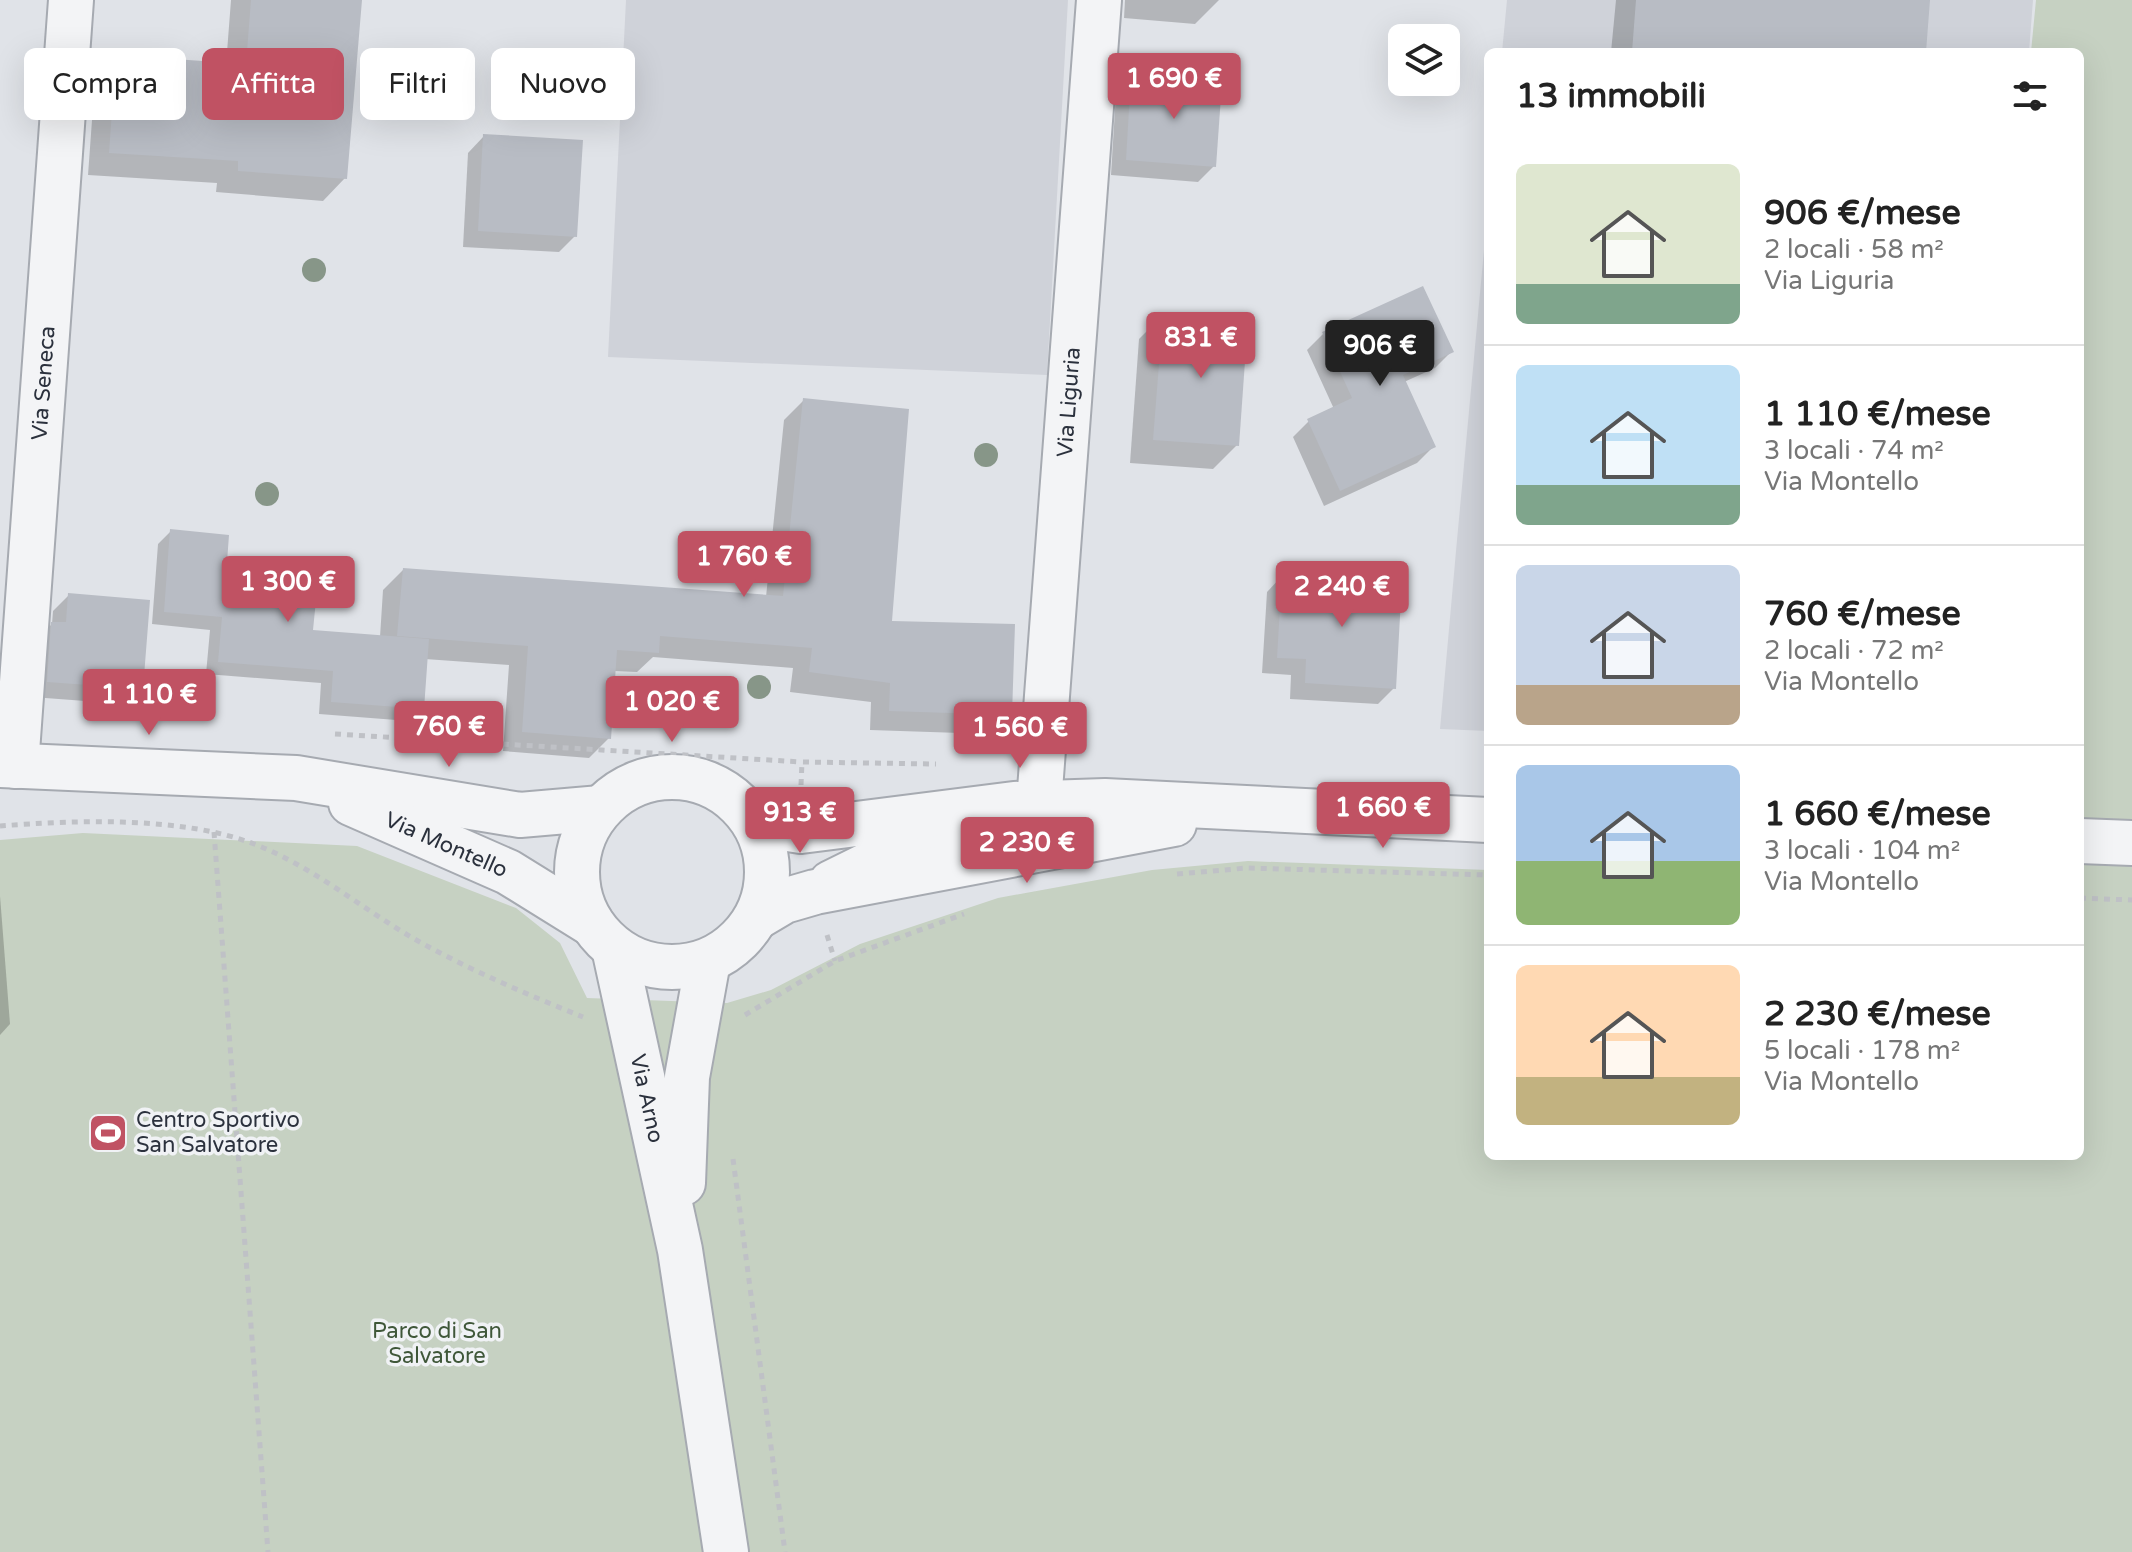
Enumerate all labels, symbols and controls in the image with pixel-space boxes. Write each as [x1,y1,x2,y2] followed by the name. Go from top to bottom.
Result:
[1388,24,1460,96] map controls
[1388,24,1460,96] button: layers
[24,48,186,120] chip: Compra
[202,48,344,120] chip: Affitta
[360,48,475,120] chip: Filtri
[491,48,635,120] chip: Nuovo
[1100,53,1248,121] pin: 1 690 €
[1126,63,1222,94] text: 1 690 €
[2008,74,2052,118] icon: filters
[1516,76,1706,117] text: 13 immobili
[1764,193,1961,234] text: 906 €/mese
[1580,196,1676,292] icon: home
[1764,234,1944,265] text: 2 locali · 58 m²
[1764,265,1894,296] text: Via Liguria
[1145,312,1257,380] pin: 831 €
[1324,320,1436,388] pin: 906 €
[1164,322,1238,353] text: 831 €
[26,325,61,441] street label: Via Seneca
[1343,330,1417,361] text: 906 €
[1052,346,1086,458] street label: Via Liguria
[1764,394,1991,435] text: 1 110 €/mese
[1580,397,1676,493] icon: home
[1764,435,1944,466] text: 3 locali · 74 m²
[1764,466,1919,497] text: Via Montello
[670,531,818,599] pin: 1 760 €
[696,541,792,572] text: 1 760 €
[214,556,362,624] pin: 1 300 €
[1268,561,1416,629] pin: 2 240 €
[240,566,336,597] text: 1 300 €
[1294,571,1390,602] text: 2 240 €
[1764,594,1961,635] text: 760 €/mese
[1580,597,1676,693] icon: home
[1764,635,1944,666] text: 2 locali · 72 m²
[1764,666,1919,697] text: Via Montello
[75,669,223,737] pin: 1 110 €
[598,676,746,744] pin: 1 020 €
[101,679,197,710] text: 1 110 €
[624,686,720,717] text: 1 020 €
[393,701,505,769] pin: 760 €
[946,702,1094,770] pin: 1 560 €
[412,711,486,742] text: 760 €
[972,712,1068,743] text: 1 560 €
[1309,782,1457,850] pin: 1 660 €
[744,787,856,855] pin: 913 €
[1335,792,1431,823] text: 1 660 €
[1764,794,1991,835] text: 1 660 €/mese
[763,797,837,828] text: 913 €
[1580,797,1676,893] icon: home
[381,807,512,883] street label: Via Montello
[953,817,1101,885] pin: 2 230 €
[979,827,1075,858] text: 2 230 €
[1764,835,1960,866] text: 3 locali · 104 m²
[1764,866,1919,897] text: Via Montello
[1764,994,1991,1035] text: 2 230 €/mese
[1580,997,1676,1093] icon: home
[1764,1035,1960,1066] text: 5 locali · 178 m²
[625,1052,669,1145] street label: Via Arno
[1764,1066,1919,1097] text: Via Montello
[136,1107,300,1158] place label: Centro Sportivo San Salvatore
[87,1112,129,1154] sports icon: Centro Sportivo San Salvatore
[372,1318,502,1369] park label: Parco di San Salvatore

